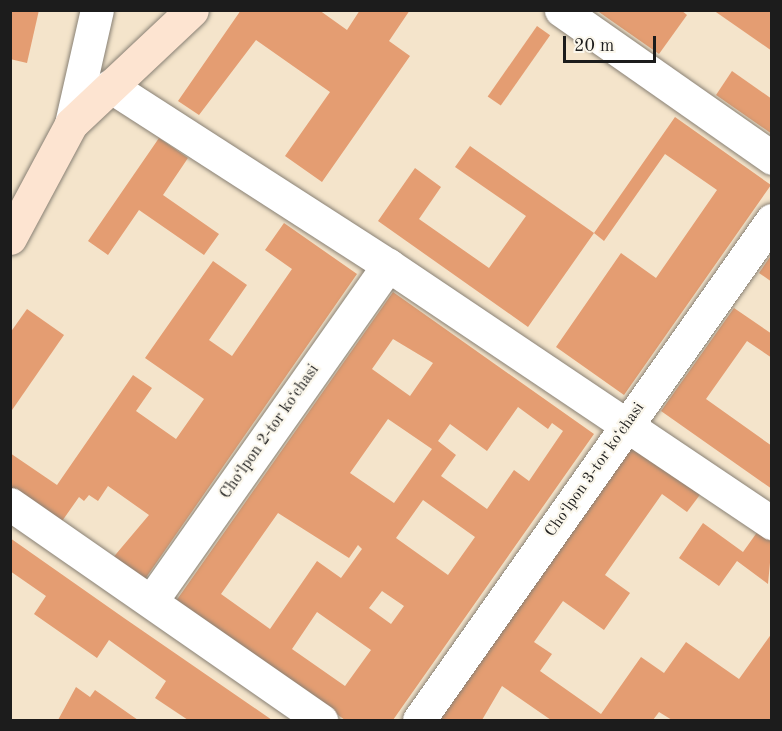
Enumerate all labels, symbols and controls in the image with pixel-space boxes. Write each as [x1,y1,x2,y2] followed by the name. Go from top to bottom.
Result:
[566,24,659,62] scale bar
[574,37,614,55] text: 20 m
[216,361,324,503] street label: Cho‘lpon 2-tor koʻchasi
[541,399,649,541] street label: Cho‘lpon 3-tor koʻchasi

